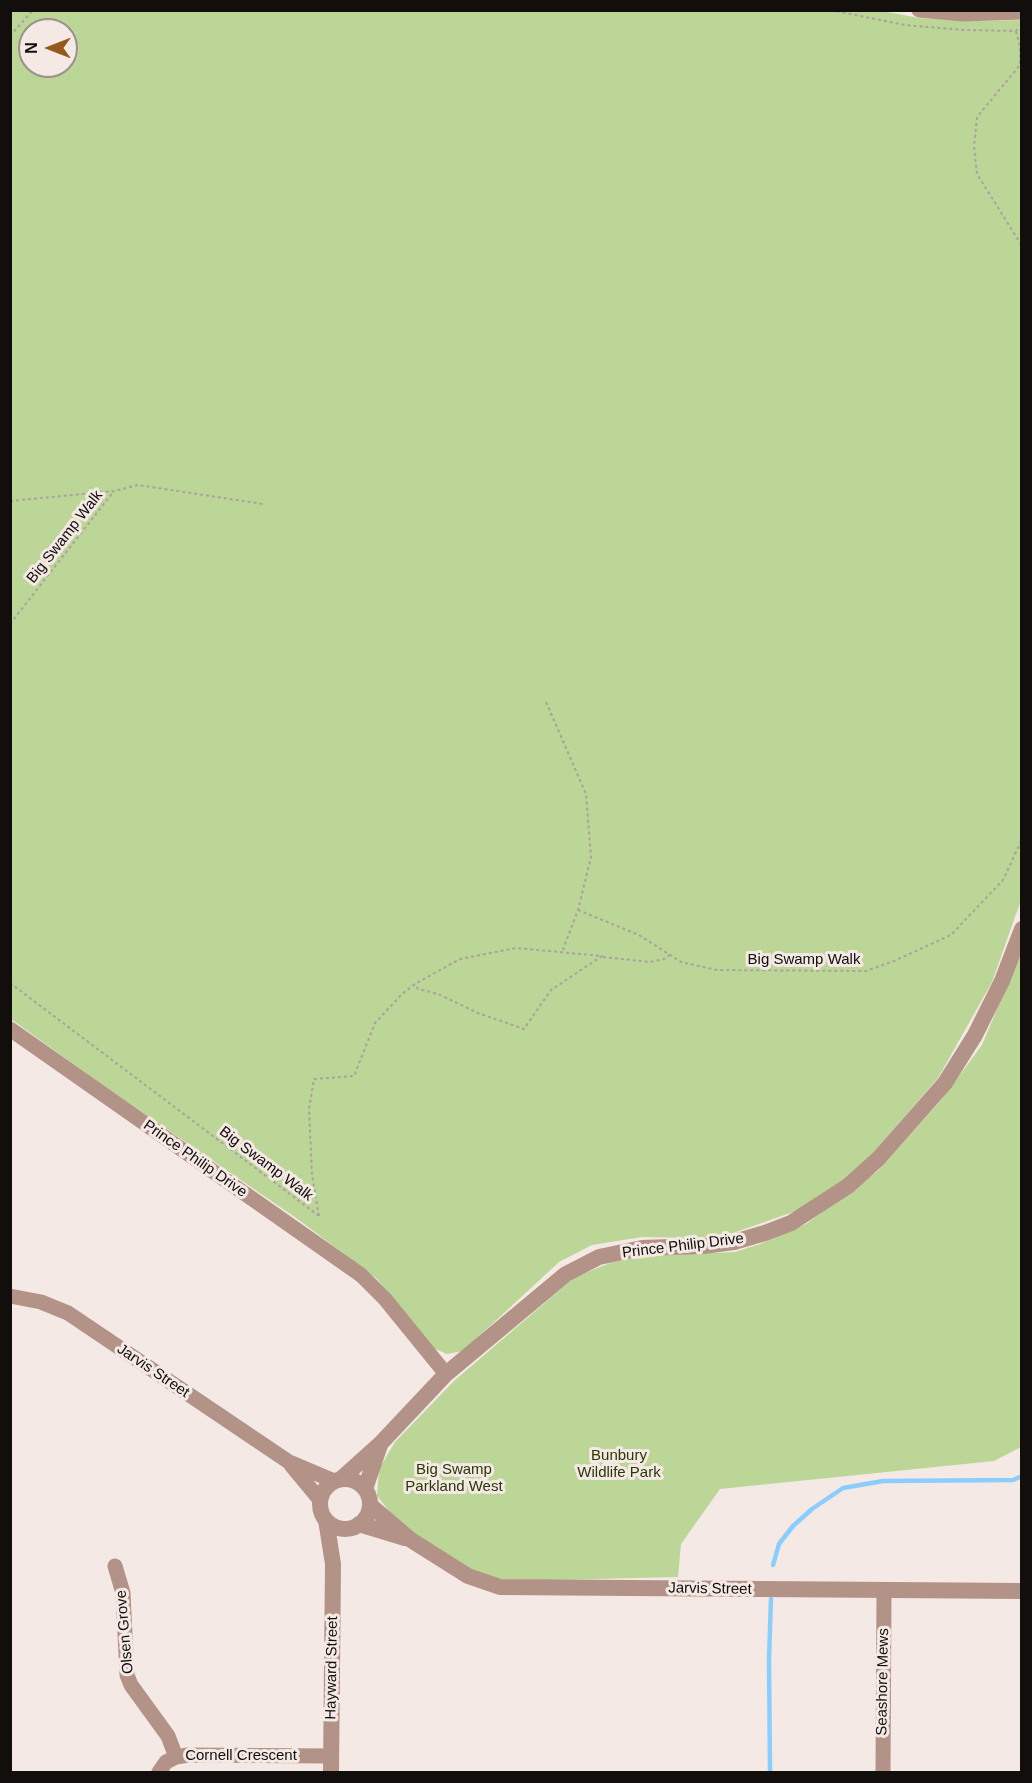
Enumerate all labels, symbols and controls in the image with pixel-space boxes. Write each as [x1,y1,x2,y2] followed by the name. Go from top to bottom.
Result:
[18,18,78,78] north arrow
[23,42,40,54] text: N
[23,487,107,587] street label: Big Swamp Walk
[748,951,860,969] street label: Big Swamp Walk
[140,1116,250,1202] street label: Prince Philip Drive
[216,1123,316,1205] street label: Big Swamp Walk
[621,1230,745,1262] street label: Prince Philip Drive
[113,1340,193,1402] street label: Jarvis Street
[577,1447,661,1482] park label: Bunbury Wildlife Park
[405,1461,503,1496] park label: Big Swamp Parkland West
[668,1579,752,1599] street label: Jarvis Street
[112,1589,138,1675] street label: Olsen Grove
[322,1616,342,1720] street label: Hayward Street
[873,1628,893,1736] street label: Seashore Mews
[185,1747,297,1765] street label: Cornell Crescent

